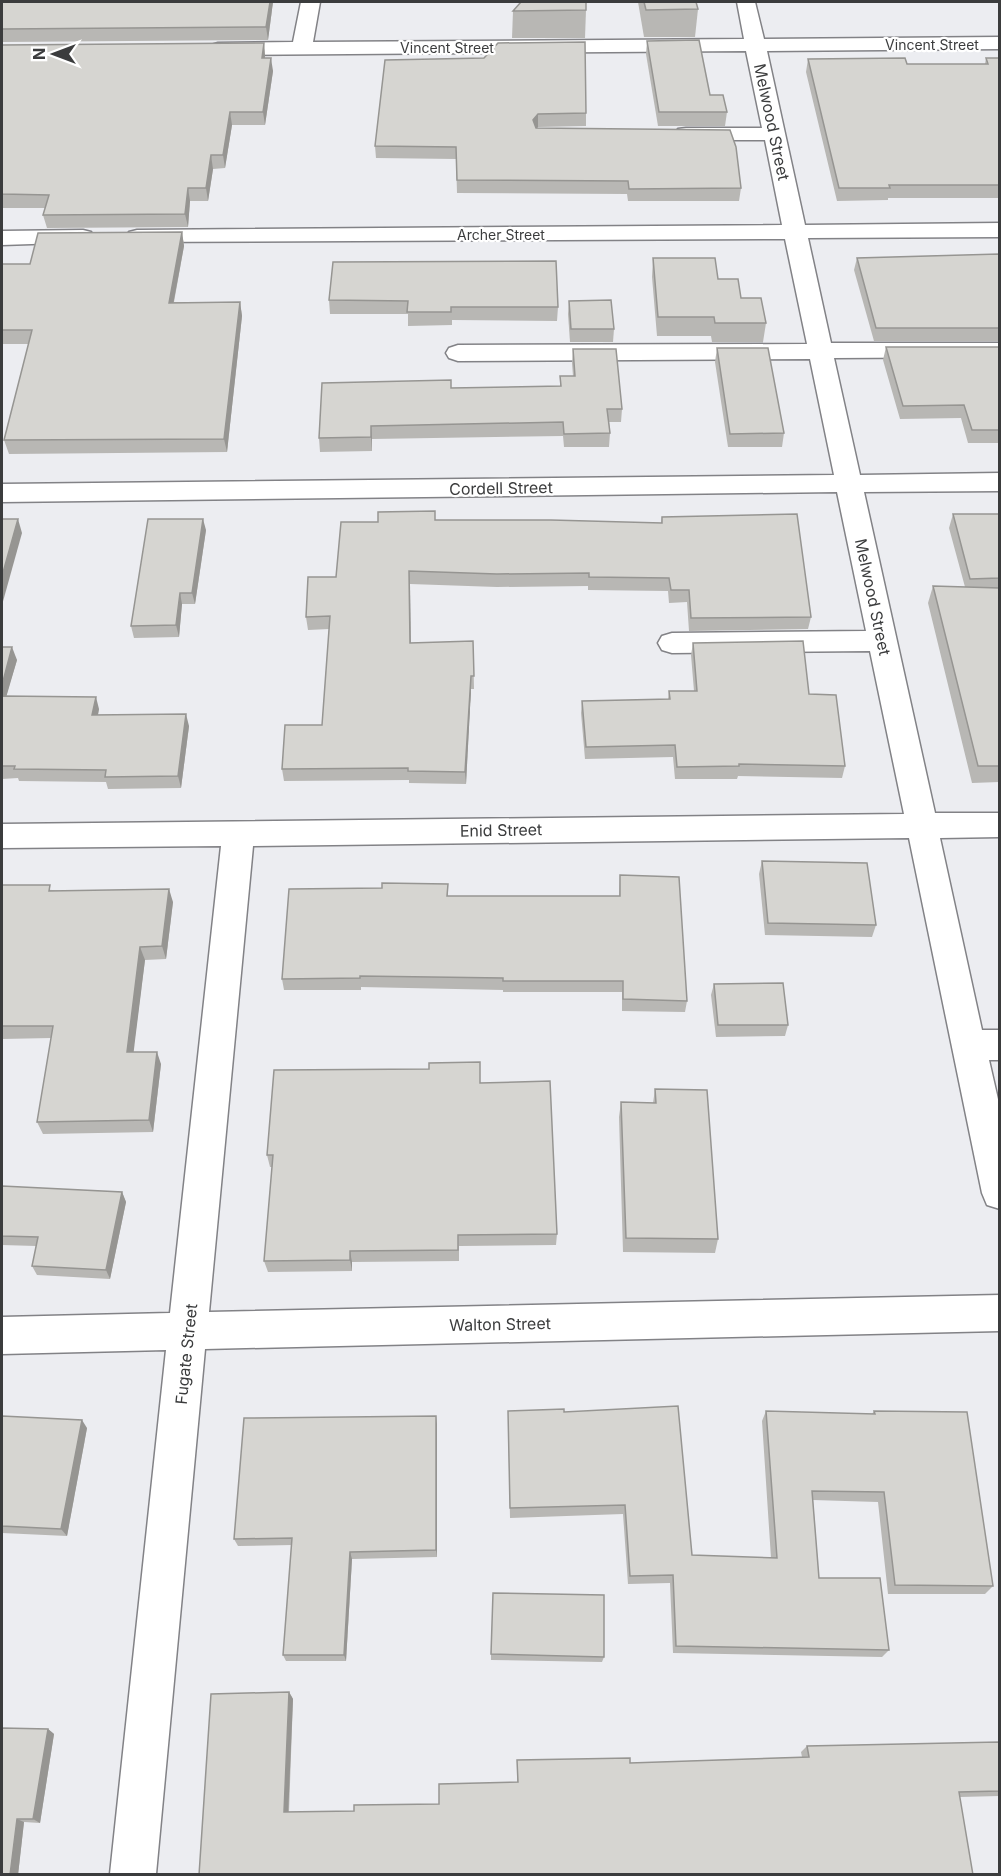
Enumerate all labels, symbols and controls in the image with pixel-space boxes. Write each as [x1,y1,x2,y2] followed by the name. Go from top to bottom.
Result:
[24,24,84,84] north arrow
[885,36,979,53] street label: Vincent Street
[400,39,494,56] street label: Vincent Street
[29,48,49,60] text: N
[750,62,794,182] street label: Melwood Street
[457,226,545,243] street label: Archer Street
[449,477,553,499] street label: Cordell Street
[851,537,895,657] street label: Melwood Street
[460,819,542,841] street label: Enid Street
[171,1303,201,1405] street label: Fugate Street
[449,1313,551,1335] street label: Walton Street

